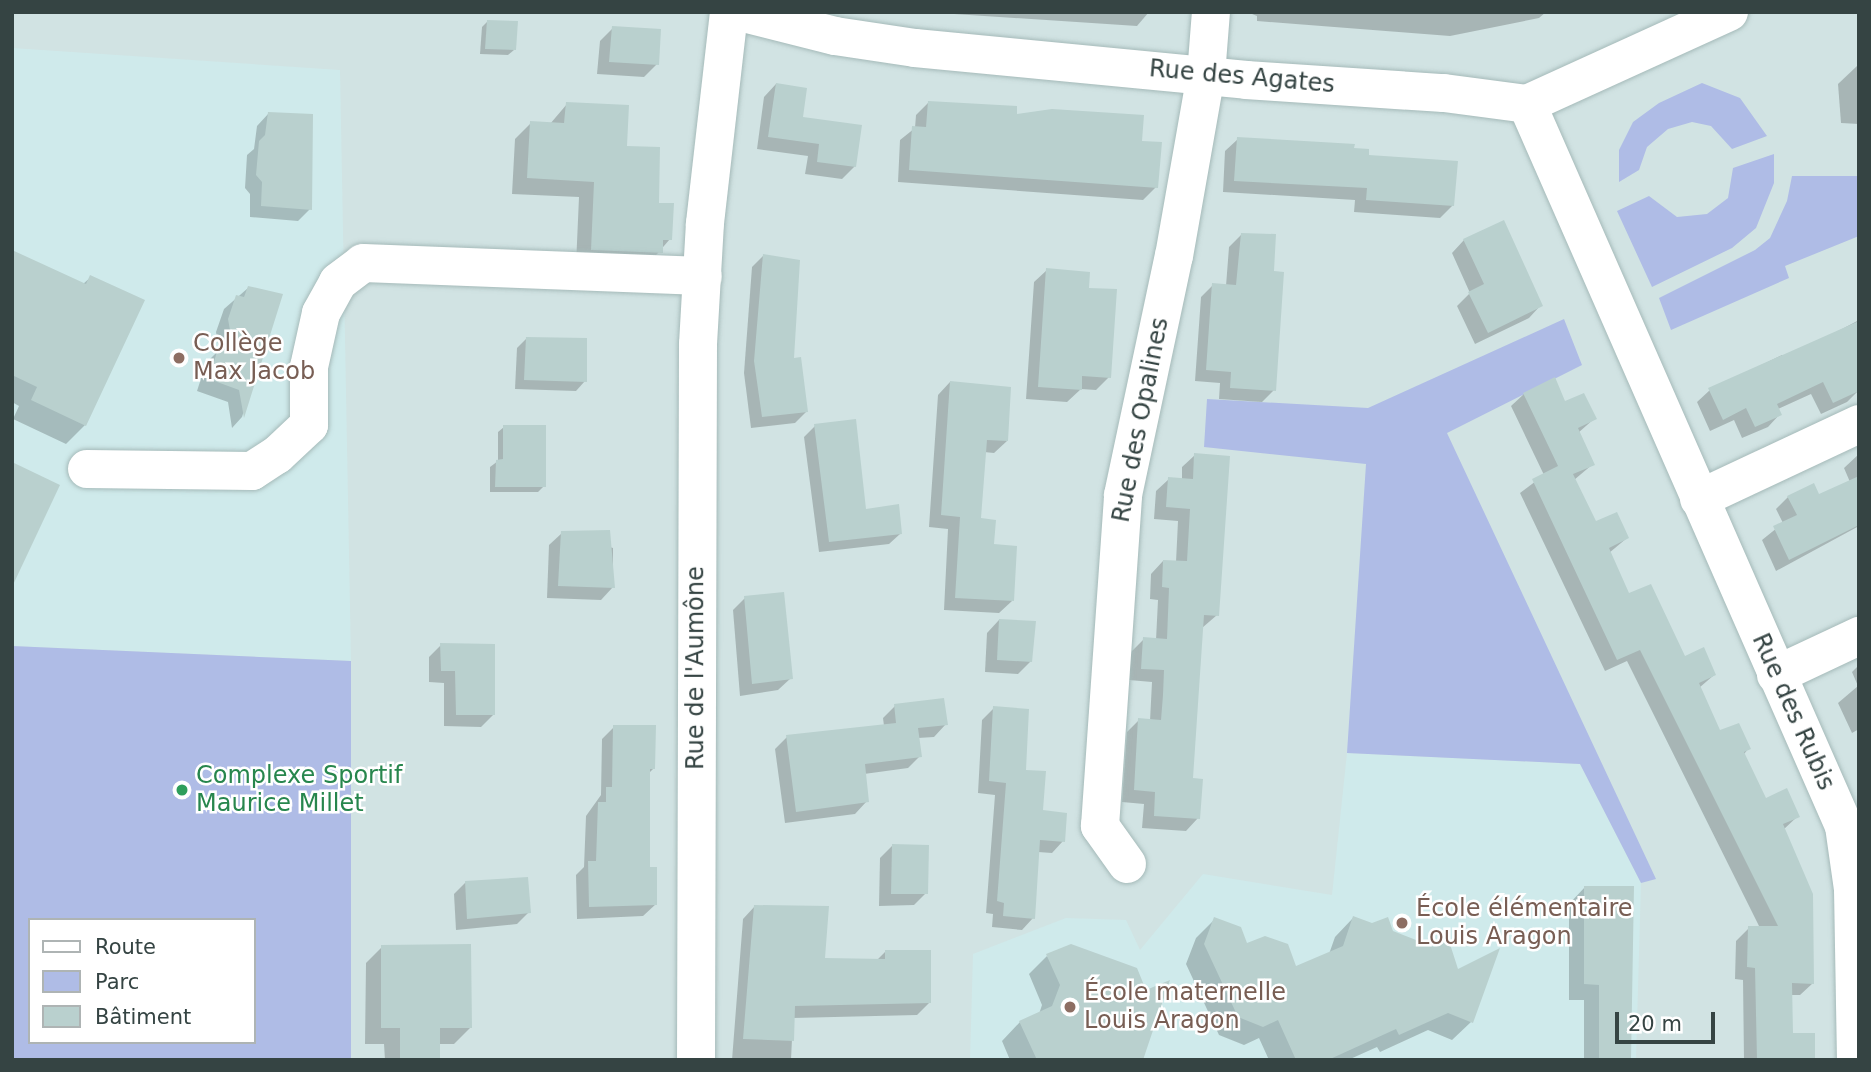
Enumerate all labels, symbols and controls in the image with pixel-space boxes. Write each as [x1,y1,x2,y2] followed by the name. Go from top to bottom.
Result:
[1148,55,1336,99] street label: Rue des Agates
[1107,315,1175,525] street label: Rue des Opalines
[193,330,315,386] place label: Collège Max Jacob
[171,350,187,366] marker: Collège Max Jacob
[682,566,710,770] street label: Rue de l'Aumône
[1746,629,1840,795] street label: Rue des Rubis
[196,762,402,818] place label: Complexe Sportif Maurice Millet
[174,782,190,798] marker: Complexe Sportif Maurice Millet
[1416,895,1633,951] place label: École élémentaire Louis Aragon
[1394,915,1410,931] marker: École élémentaire Louis Aragon
[28,918,256,1044] legend
[95,935,156,959] text: Route
[95,970,139,994] text: Parc
[1084,979,1286,1035] place label: École maternelle Louis Aragon
[1619,998,1719,1042] scale bar
[1062,999,1078,1015] marker: École maternelle Louis Aragon
[95,1005,191,1029] text: Bâtiment
[1628,1012,1682,1036] text: 20 m

